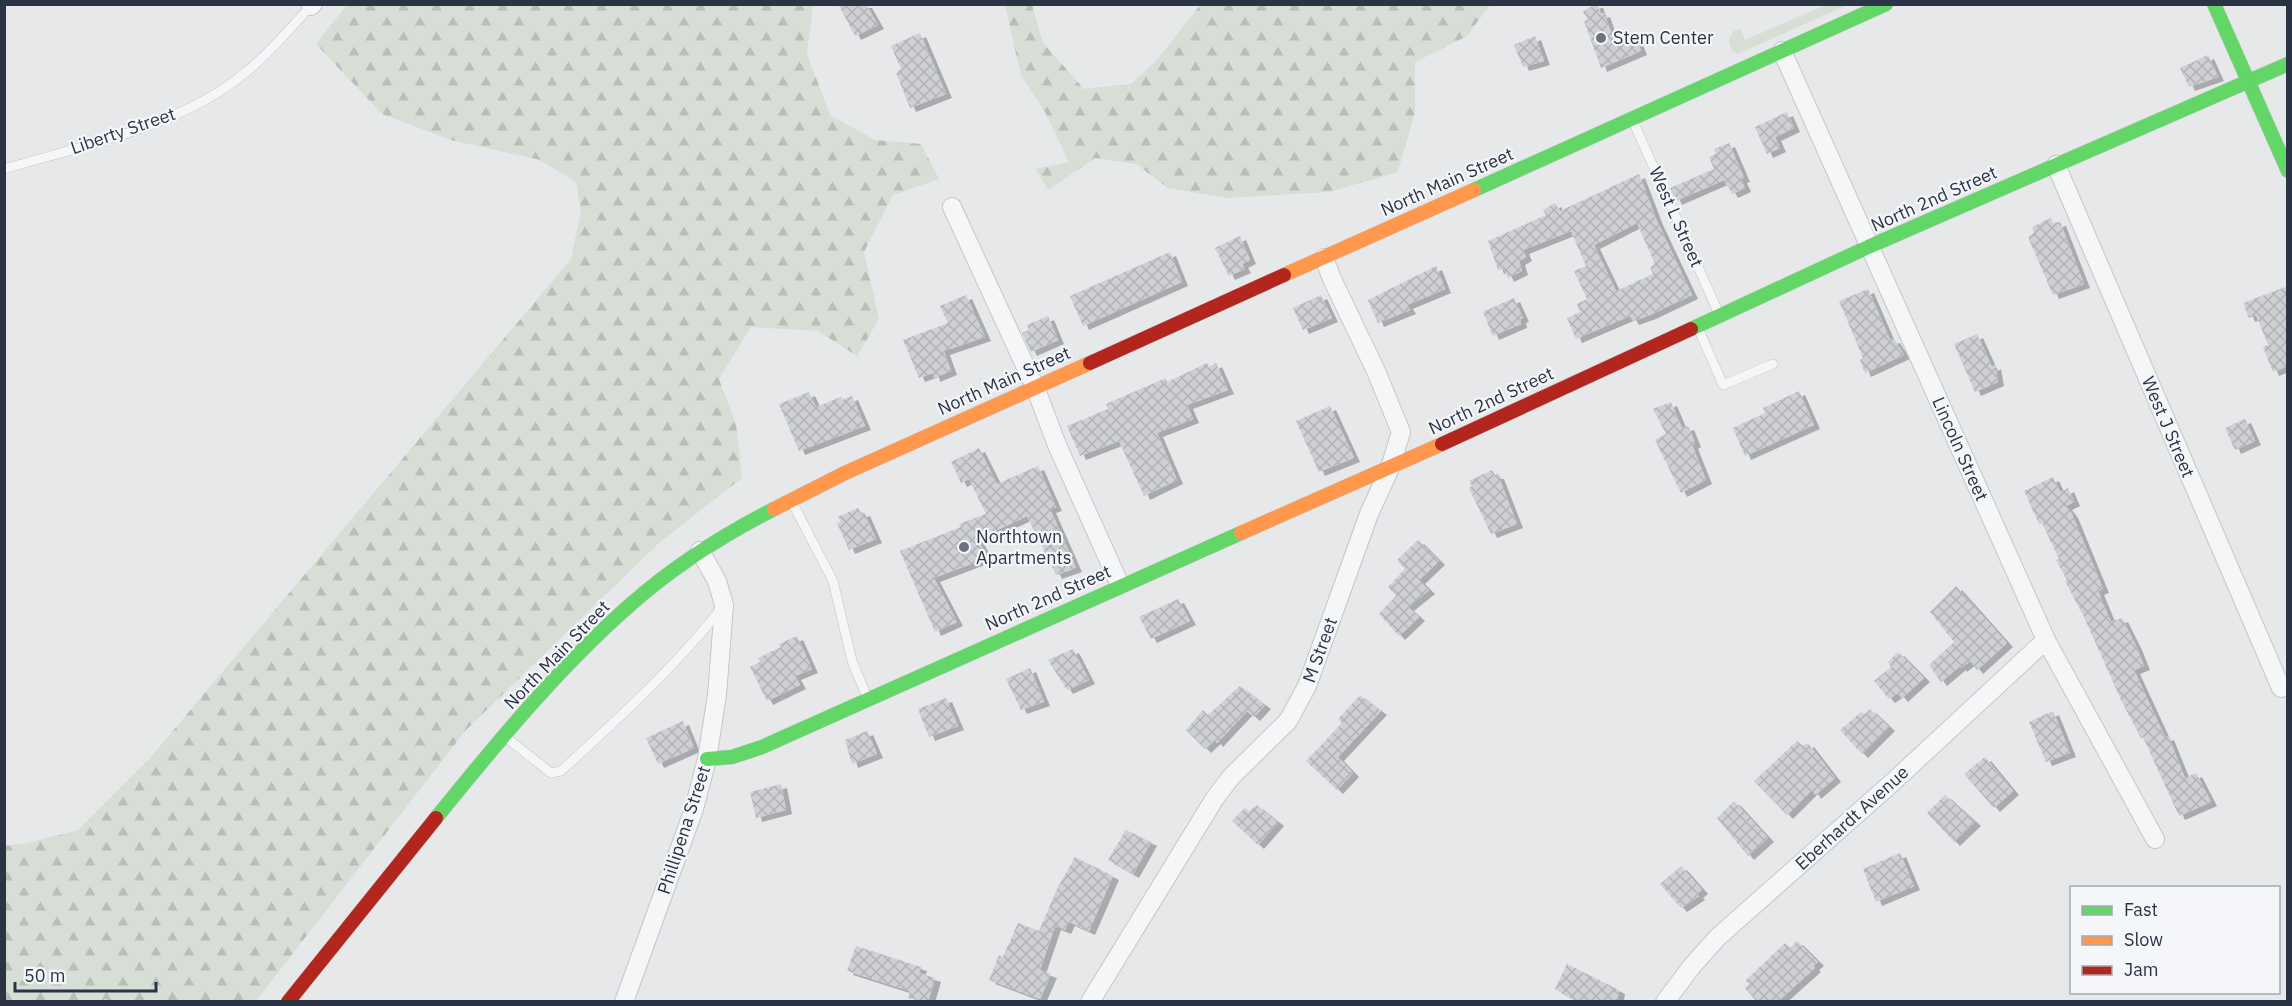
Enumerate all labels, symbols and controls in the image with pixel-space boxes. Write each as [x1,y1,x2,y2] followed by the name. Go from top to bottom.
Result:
[1613,26,1714,49] place label: Stem Center
[1594,31,1608,45] marker: Stem Center
[67,102,178,159] street label: Liberty Street
[1377,142,1517,221] street label: North Main Street
[1867,161,2000,237] street label: North 2nd Street
[1644,163,1709,271] street label: West L Street
[934,341,1074,420] street label: North Main Street
[1425,362,1557,440] street label: North 2nd Street
[2137,373,2200,481] street label: West J Street
[1927,393,1994,504] street label: Lincoln Street
[976,525,1072,569] place label: Northtown Apartments
[957,540,971,554] marker: Northtown Apartments
[981,560,1114,636] street label: North 2nd Street
[499,595,615,714] street label: North Main Street
[1297,614,1342,686] street label: M Street
[1790,761,1913,875] street label: Eberhardt Avenue
[652,763,715,897] street label: Phillipena Street
[2070,886,2280,994] legend
[2124,898,2158,921] text: Fast
[2124,928,2163,951] text: Slow
[15,955,156,993] scale bar
[2124,958,2159,981] text: Jam
[24,964,66,987] text: 50 m

